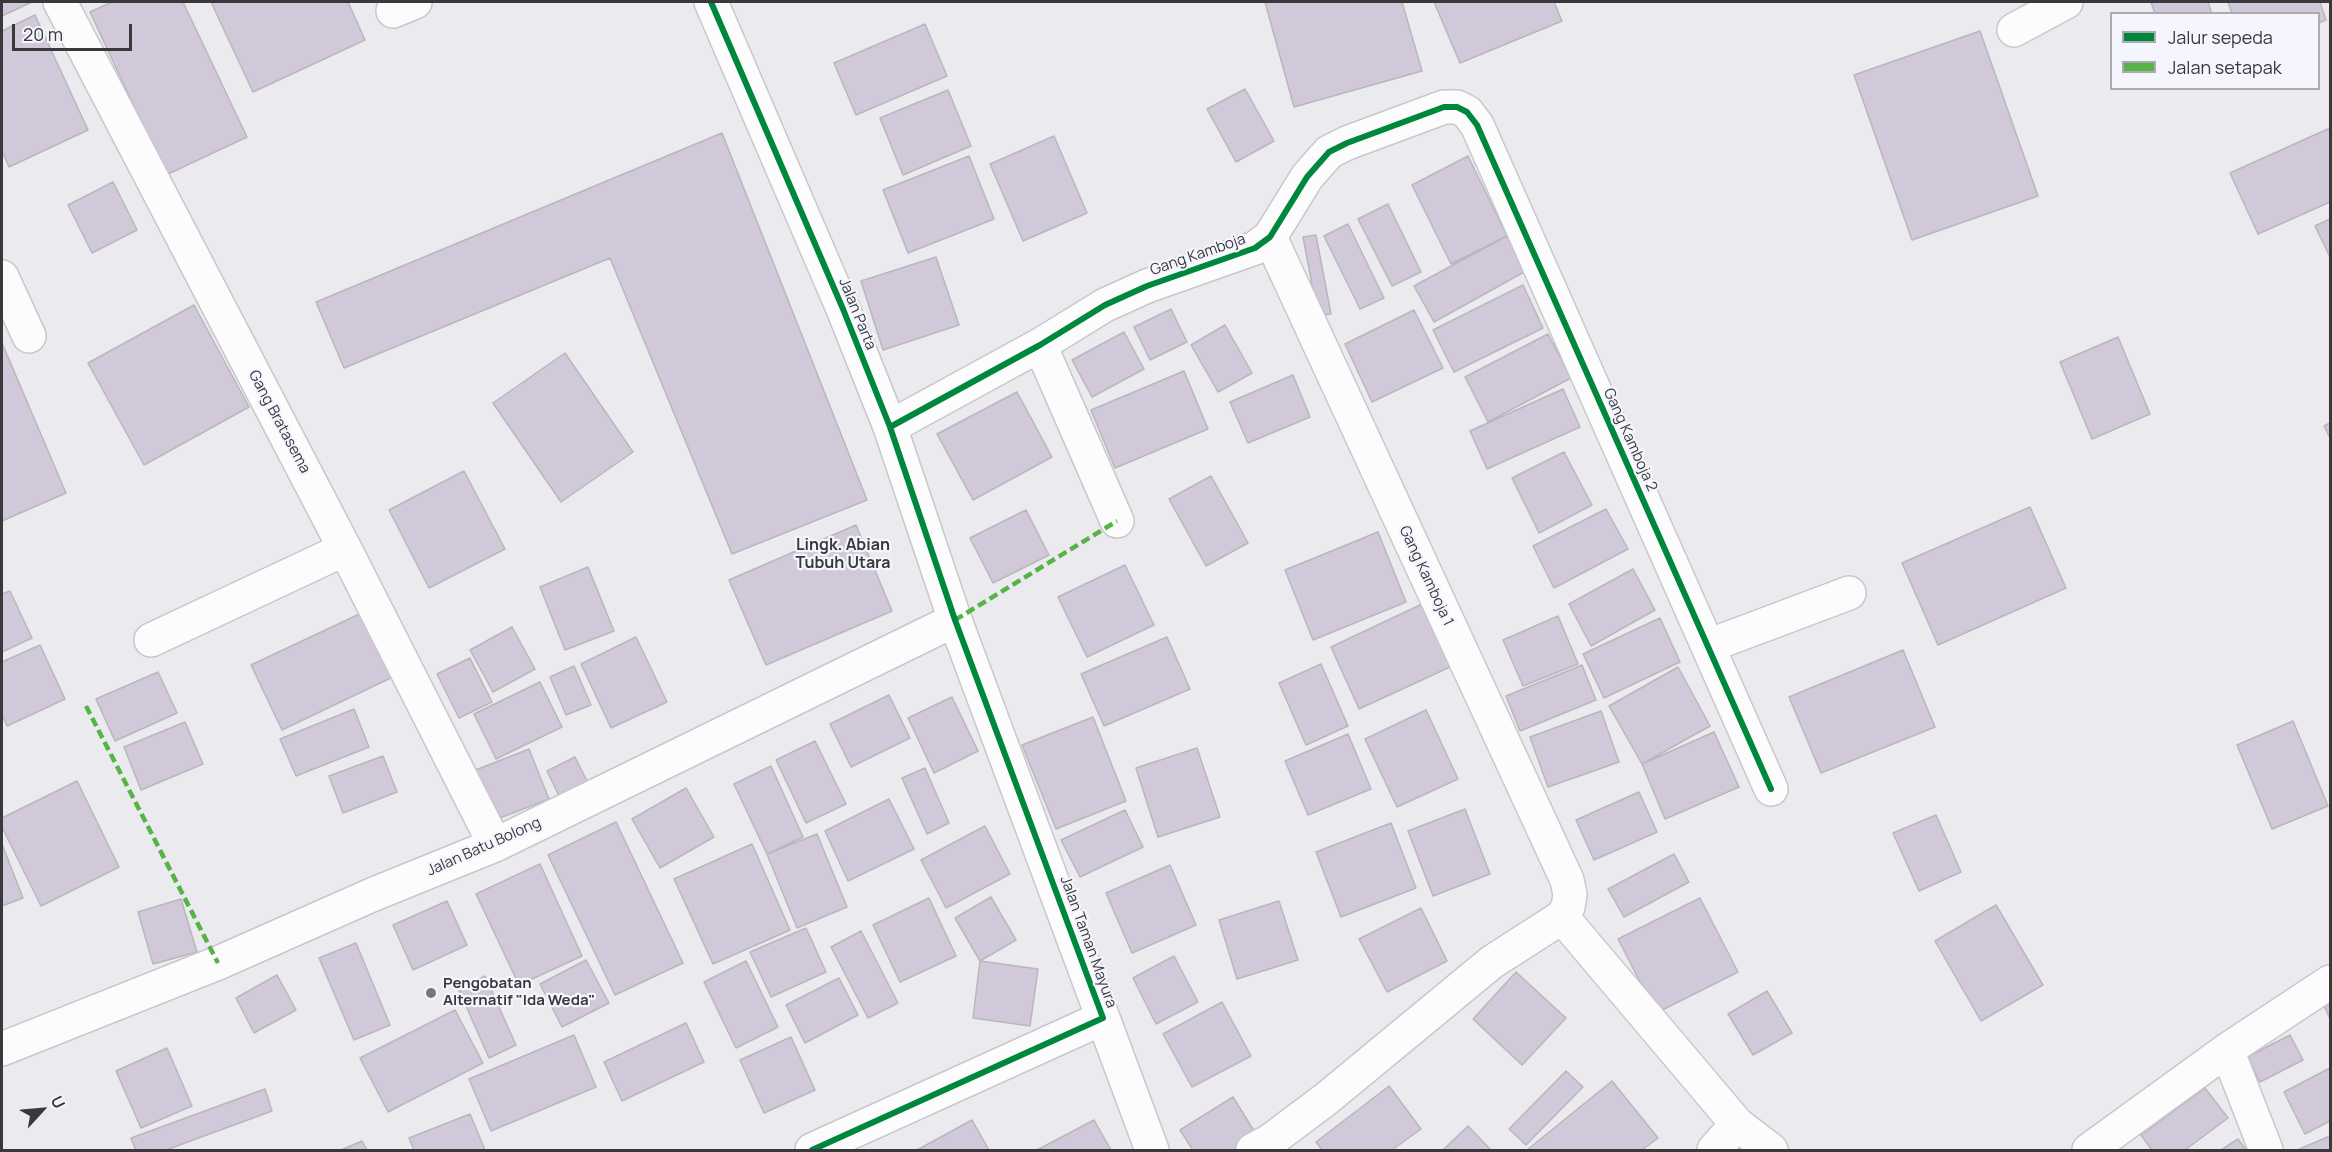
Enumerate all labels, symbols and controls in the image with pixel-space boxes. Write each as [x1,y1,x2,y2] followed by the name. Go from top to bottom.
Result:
[15,12,135,50] scale bar
[2110,12,2320,90] legend
[23,22,63,46] text: 20 m
[2168,25,2273,49] text: Jalur sepeda
[2168,55,2282,79] text: Jalan setapak
[1148,230,1248,280] street label: Gang Kamboja
[834,275,880,353] street label: Jalan Parta
[244,367,314,477] street label: Gang Bratasema
[1599,386,1661,494] street label: Gang Kamboja 2
[1395,523,1457,629] street label: Gang Kamboja 1
[795,536,891,574] district label: Lingk. Abian Tubuh Utara
[424,814,544,880] street label: Jalan Batu Bolong
[1056,874,1120,1010] street label: Jalan Taman Mayura
[443,975,595,1010] place label: Pengobatan Alternatif "Ida Weda"
[424,986,438,1000] marker: Pengobatan Alternatif "Ida Weda"
[12,1080,72,1140] north arrow
[46,1092,71,1112] text: U

